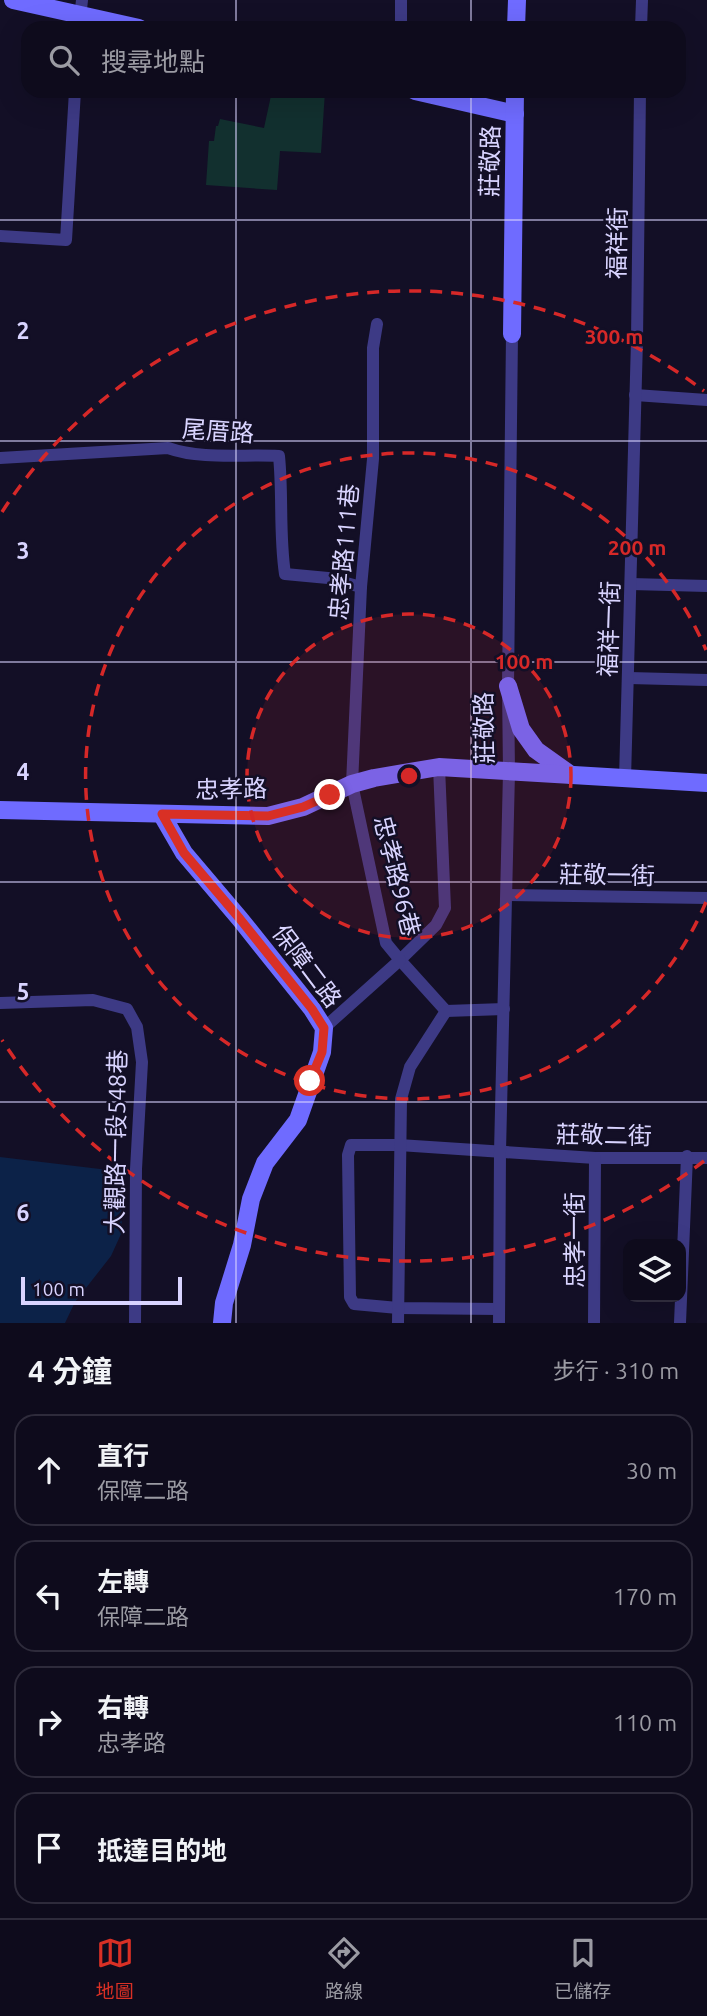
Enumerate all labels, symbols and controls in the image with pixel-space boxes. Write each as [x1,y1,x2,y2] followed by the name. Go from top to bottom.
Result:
[21,21,686,98] search box
[45,41,83,79] icon: search
[101,47,205,76] text: 搜尋地點
[476,125,504,197] street label: 莊敬路
[603,207,631,279] street label: 福祥街
[17,318,29,343] text: 2
[585,324,643,348] text: 300 m
[181,415,255,447] street label: 尾厝路
[325,483,363,621] street label: 忠孝路111巷
[608,535,666,559] text: 200 m
[17,538,29,563] text: 3
[594,581,624,677] street label: 福祥一街
[495,649,553,673] text: 100 m
[470,692,498,764] street label: 莊敬路
[17,759,30,784] text: 4
[397,764,421,788] centre of rings
[195,775,267,803] street label: 忠孝路
[314,779,345,810] route end
[369,813,425,939] street label: 忠孝路96巷
[559,861,655,889] street label: 莊敬一街
[267,920,347,1012] street label: 保障二路
[17,979,29,1004] text: 5
[101,1049,131,1235] street label: 大觀路一段548巷
[294,1065,325,1096] route start
[556,1121,652,1149] street label: 莊敬二街
[561,1192,588,1288] street label: 忠孝一街
[17,1200,30,1225] text: 6
[623,1239,686,1302] map controls
[623,1239,686,1302] button: layers
[21,1274,182,1306] scale bar
[32,1278,85,1300] text: 100 m
[28,1354,112,1388] text: 4 分鐘
[553,1358,679,1383] text: 步行 · 310 m
[97,1441,149,1470] text: 直行
[30,1451,68,1489] icon: ahead
[626,1458,677,1483] text: 30 m
[97,1478,189,1503] text: 保障二路
[97,1567,149,1596] text: 左轉
[30,1577,68,1615] icon: left
[613,1584,677,1609] text: 170 m
[97,1604,189,1629] text: 保障二路
[97,1693,149,1722] text: 右轉
[30,1703,68,1741] icon: right
[613,1710,677,1735] text: 110 m
[97,1730,166,1755] text: 忠孝路
[30,1829,68,1867] icon: arrive
[97,1836,227,1865] text: 抵達目的地
[96,1934,134,2003] tab: 地圖
[325,1934,363,2003] tab: 路線
[554,1934,611,2003] tab: 已儲存

